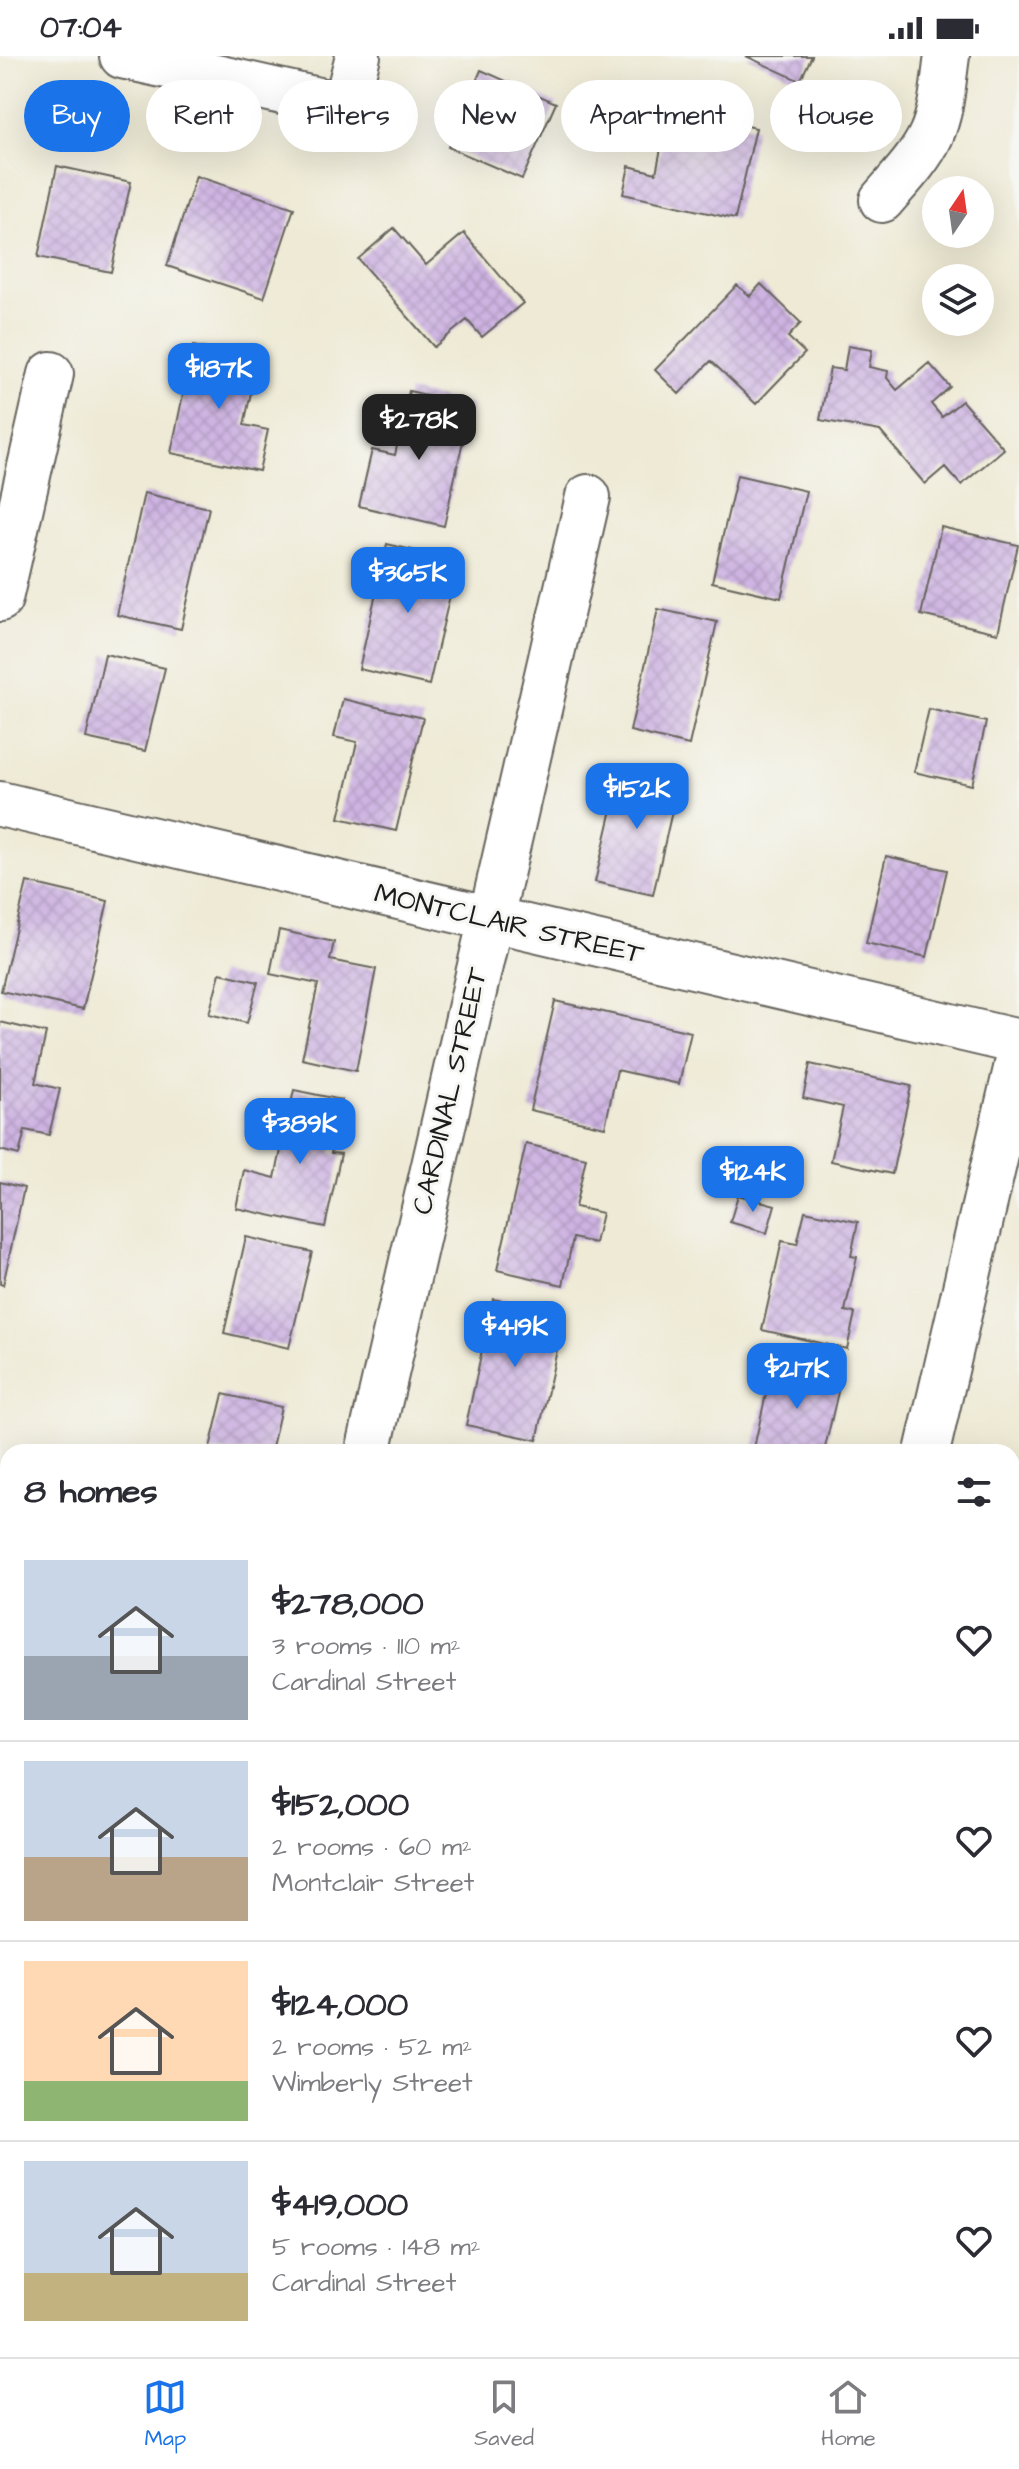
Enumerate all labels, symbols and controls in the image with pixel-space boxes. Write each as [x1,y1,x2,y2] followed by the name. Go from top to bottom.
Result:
[40,7,122,49] text: 07:04
[24,80,130,152] chip: Buy
[146,80,262,152] chip: Rent
[278,80,418,152] chip: Filters
[434,80,545,152] chip: New
[561,80,754,152] chip: Apartment
[770,80,902,152] chip: House
[922,176,994,248] north arrow
[922,176,994,336] map controls
[922,264,994,336] button: layers
[163,343,275,411] pin: $187K
[186,351,252,387] text: $187K
[363,394,475,462] pin: $278K
[380,402,458,438] text: $278K
[352,547,464,615] pin: $365K
[369,555,447,591] text: $365K
[581,763,693,831] pin: $152K
[604,771,670,807] text: $152K
[370,874,648,974] street label: MONTCLAIR STREET
[403,963,497,1218] street label: CARDINAL STREET
[244,1098,356,1166] pin: $389K
[262,1106,338,1142] text: $389K
[697,1146,809,1214] pin: $124K
[720,1154,786,1190] text: $124K
[459,1301,571,1369] pin: $419K
[482,1309,548,1345] text: $419K
[741,1343,853,1411] pin: $217K
[765,1351,829,1387] text: $217K
[24,1468,158,1516] text: 8 homes
[952,1470,996,1514] icon: filters
[272,1580,424,1628] text: $278,000
[88,1592,184,1688] icon: home
[952,1618,996,1662] icon: heart
[272,1628,460,1664] text: 3 rooms · 110 m²
[272,1664,456,1700] text: Cardinal Street
[272,1781,409,1829] text: $152,000
[88,1793,184,1889] icon: home
[952,1819,996,1863] icon: heart
[272,1829,472,1865] text: 2 rooms · 60 m²
[272,1865,474,1901] text: Montclair Street
[272,1981,408,2029] text: $124,000
[88,1993,184,2089] icon: home
[952,2019,996,2063] icon: heart
[272,2029,472,2065] text: 2 rooms · 52 m²
[272,2065,473,2101] text: Wimberly Street
[272,2181,408,2229] text: $419,000
[88,2193,184,2289] icon: home
[952,2219,996,2263] icon: heart
[272,2229,480,2265] text: 5 rooms · 148 m²
[272,2265,456,2301] text: Cardinal Street
[143,2375,187,2454] tab: Map
[474,2375,534,2454] tab: Saved
[821,2375,876,2454] tab: Home

